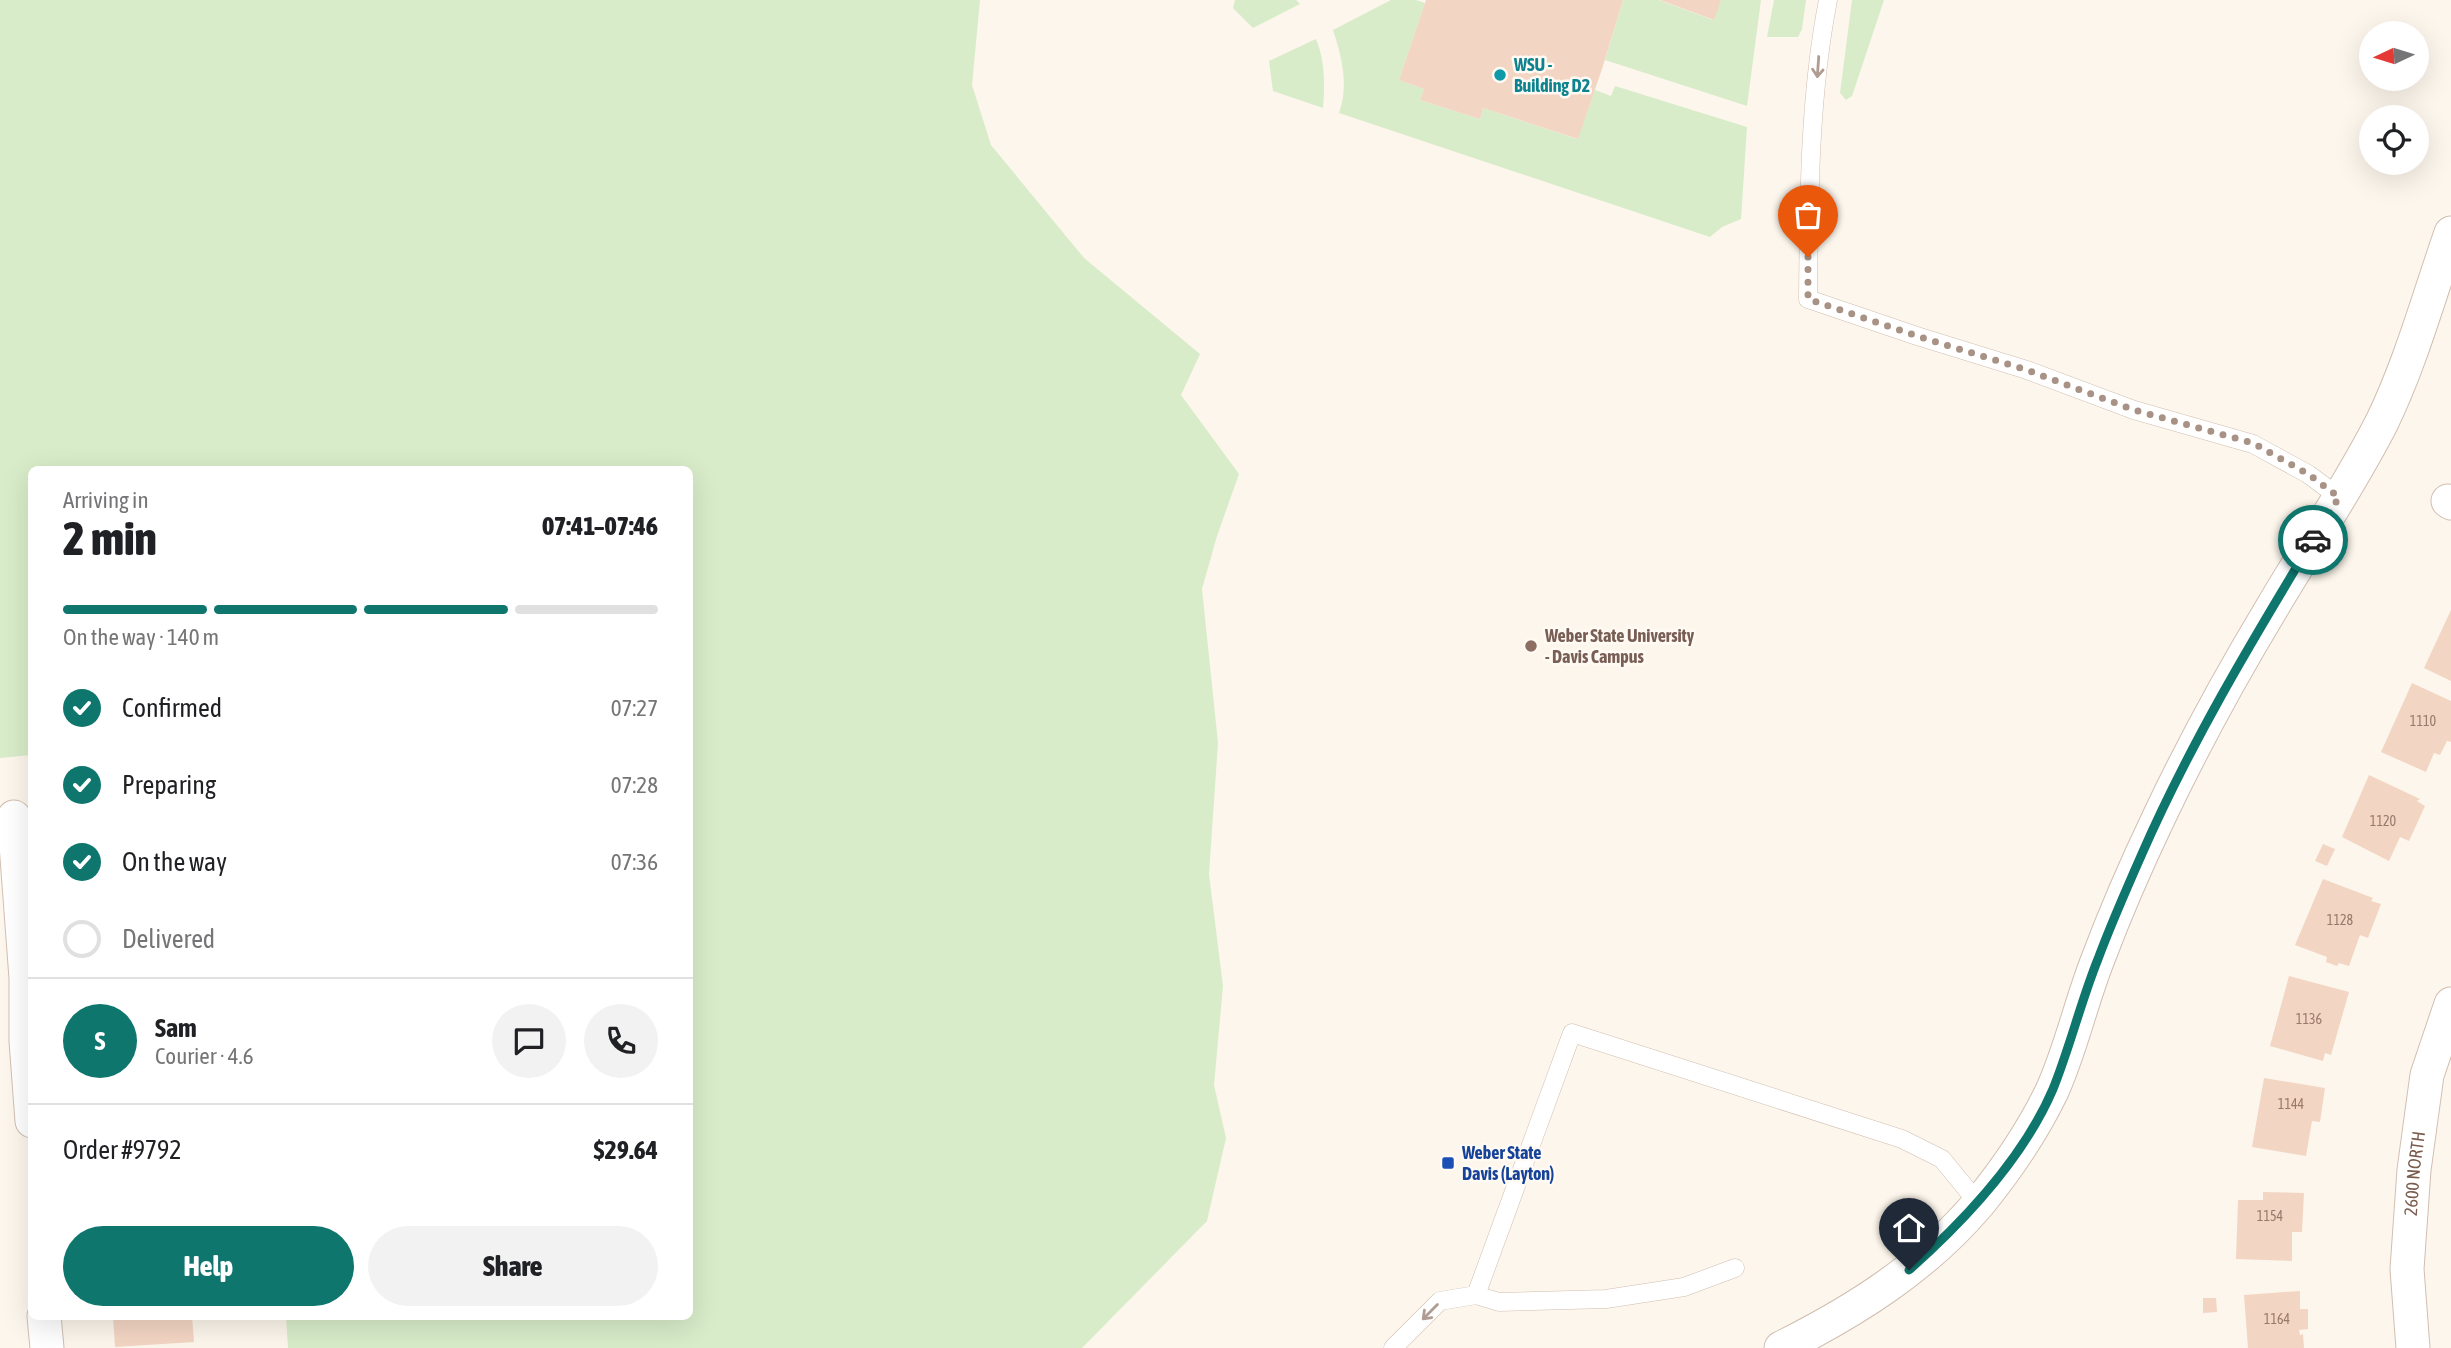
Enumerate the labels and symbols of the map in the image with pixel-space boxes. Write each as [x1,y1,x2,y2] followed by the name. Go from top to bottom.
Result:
[2359,21,2429,91] north arrow
[1513,54,1590,96] place label: WSU - Building D2
[1811,56,1824,78] one-way arrow
[1492,67,1508,83] marker: WSU - Building D2
[1778,185,1838,257] pin
[2278,505,2348,575] courier
[1544,625,1695,667] place label: Weber State University - Davis Campus
[1523,638,1539,654] marker: Weber State University - Davis Campus
[2410,713,2437,729] house number: 1110
[2370,813,2397,829] house number: 1120
[2327,912,2354,928] house number: 1128
[2296,1011,2323,1027] house number: 1136
[2278,1096,2305,1112] house number: 1144
[2400,1130,2429,1216] street label: 2600 NORTH
[1461,1142,1554,1184] place label: Weber State Davis (Layton)
[1440,1155,1456,1171] marker: Weber State Davis (Layton)
[1879,1198,1939,1270] pin
[2257,1208,2284,1224] house number: 1154
[1421,1303,1438,1320] one-way arrow
[2264,1311,2291,1327] house number: 1164

